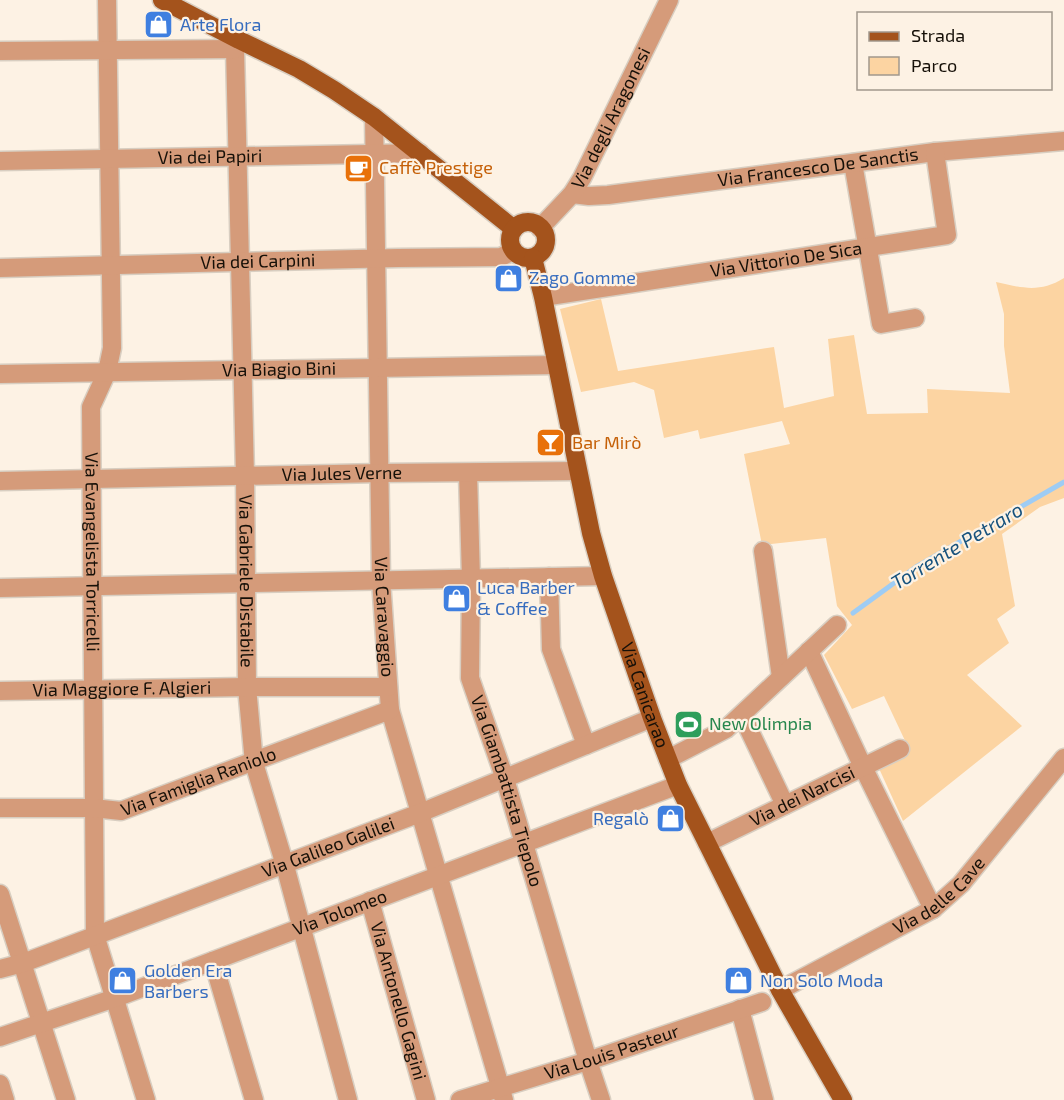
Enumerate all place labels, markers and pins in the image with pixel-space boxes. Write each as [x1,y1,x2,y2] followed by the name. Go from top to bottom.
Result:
[143,9,175,41] shop icon: Arte Flora
[180,13,261,35] place label: Arte Flora
[342,152,374,184] cafe icon: Caffè Prestige
[379,156,493,178] place label: Caffè Prestige
[492,262,524,294] shop icon: Zago Gomme
[529,266,636,288] place label: Zago Gomme
[535,427,567,459] bar icon: Bar Mirò
[572,431,641,453] place label: Bar Mirò
[477,576,575,619] place label: Luca Barber & Coffee
[440,582,472,614] shop icon: Luca Barber & Coffee
[672,708,704,740] sports icon: New Olimpia
[709,712,812,734] place label: New Olimpia
[654,803,686,835] shop icon: Regalò
[593,807,649,829] place label: Regalò
[144,959,233,1002] place label: Golden Era Barbers
[107,965,139,997] shop icon: Golden Era Barbers
[723,965,755,997] shop icon: Non Solo Moda
[760,969,884,991] place label: Non Solo Moda

